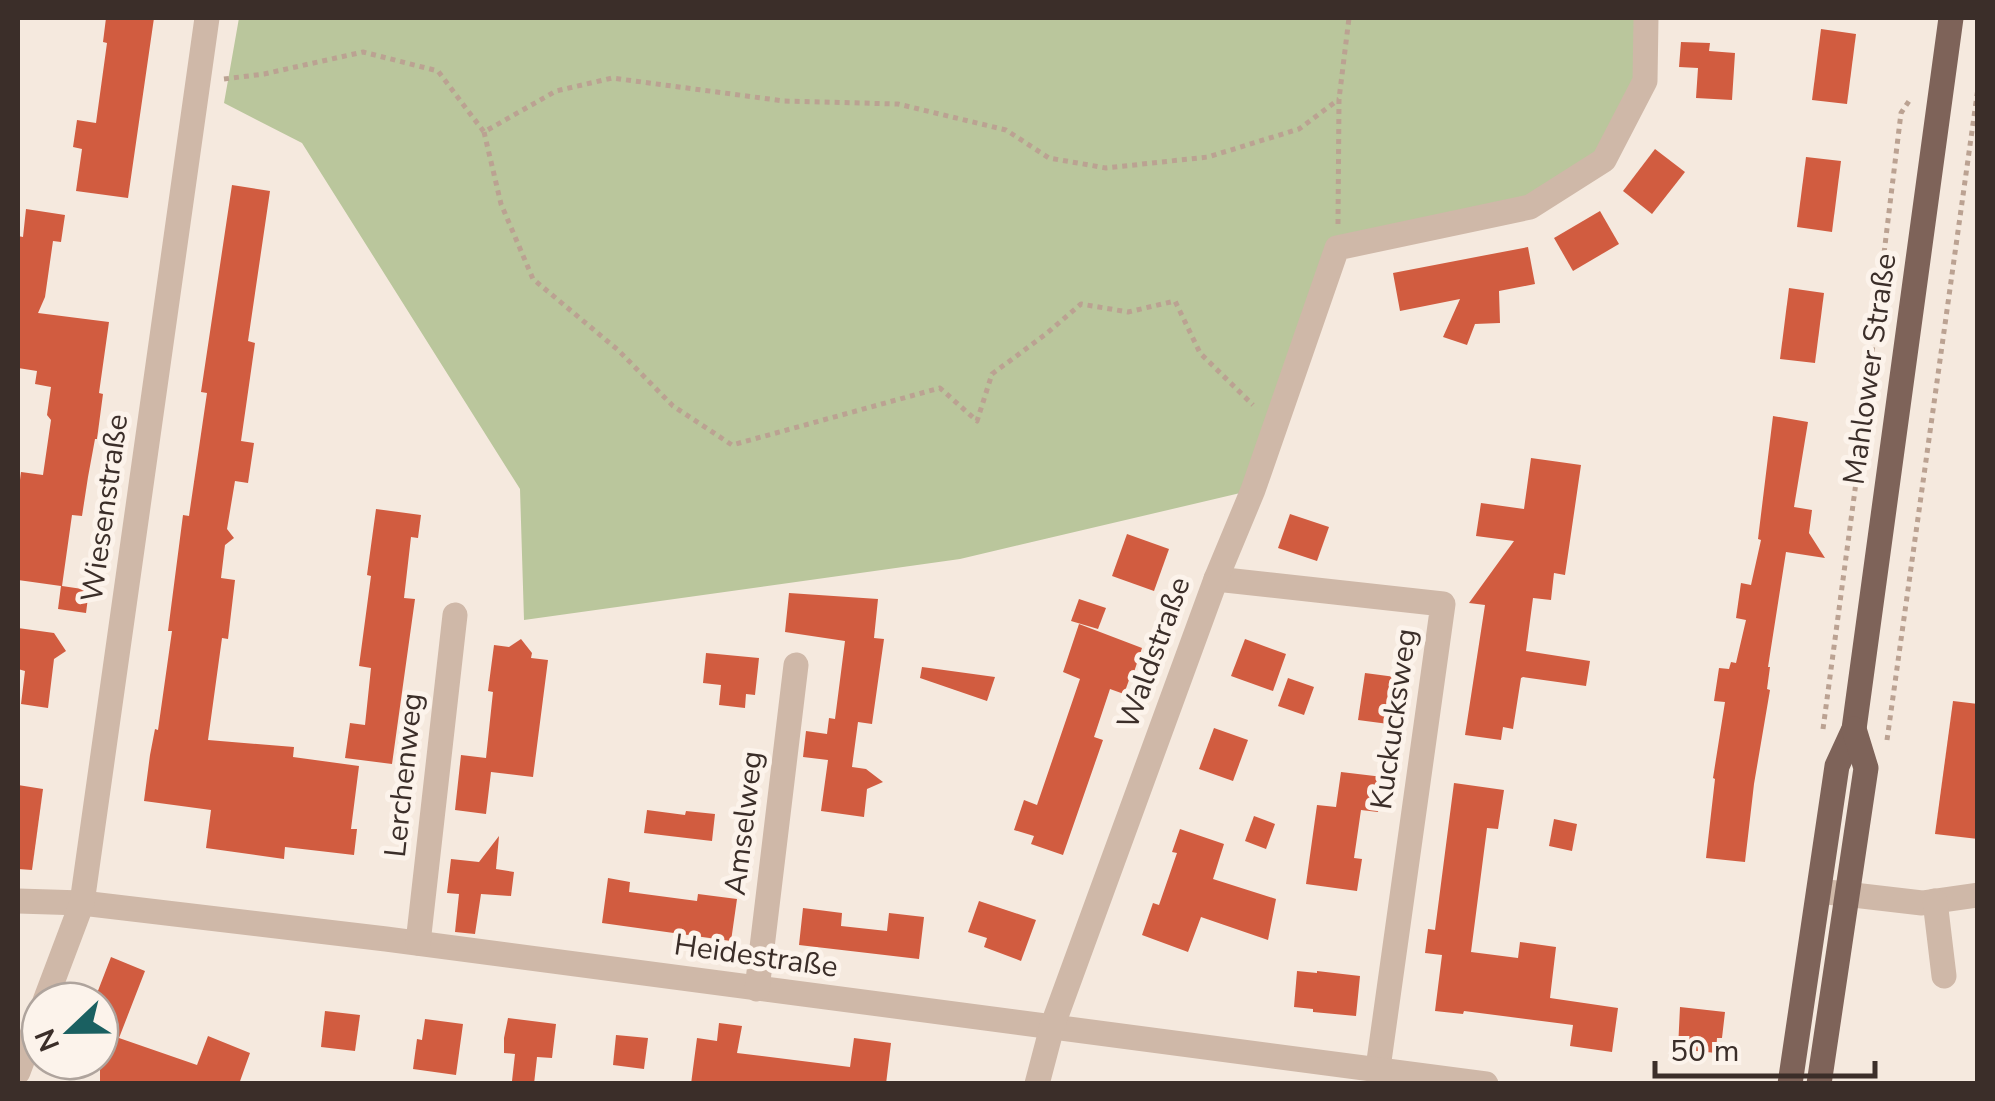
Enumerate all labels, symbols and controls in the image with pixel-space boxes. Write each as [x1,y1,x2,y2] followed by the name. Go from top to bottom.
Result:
[1833,251,1907,487] street label: Mahlower Straße
[72,412,138,604] street label: Wiesenstraße
[1108,571,1200,735] street label: Waldstraße
[1361,626,1427,812] street label: Kuckucksweg
[375,691,433,859] street label: Lerchenweg
[715,749,773,897] street label: Amselweg
[672,924,840,988] street label: Heidestraße
[20,981,120,1081] north arrow
[1655,1016,1875,1078] scale bar
[26,1023,69,1057] text: N
[1670,1031,1739,1072] text: 50 m

